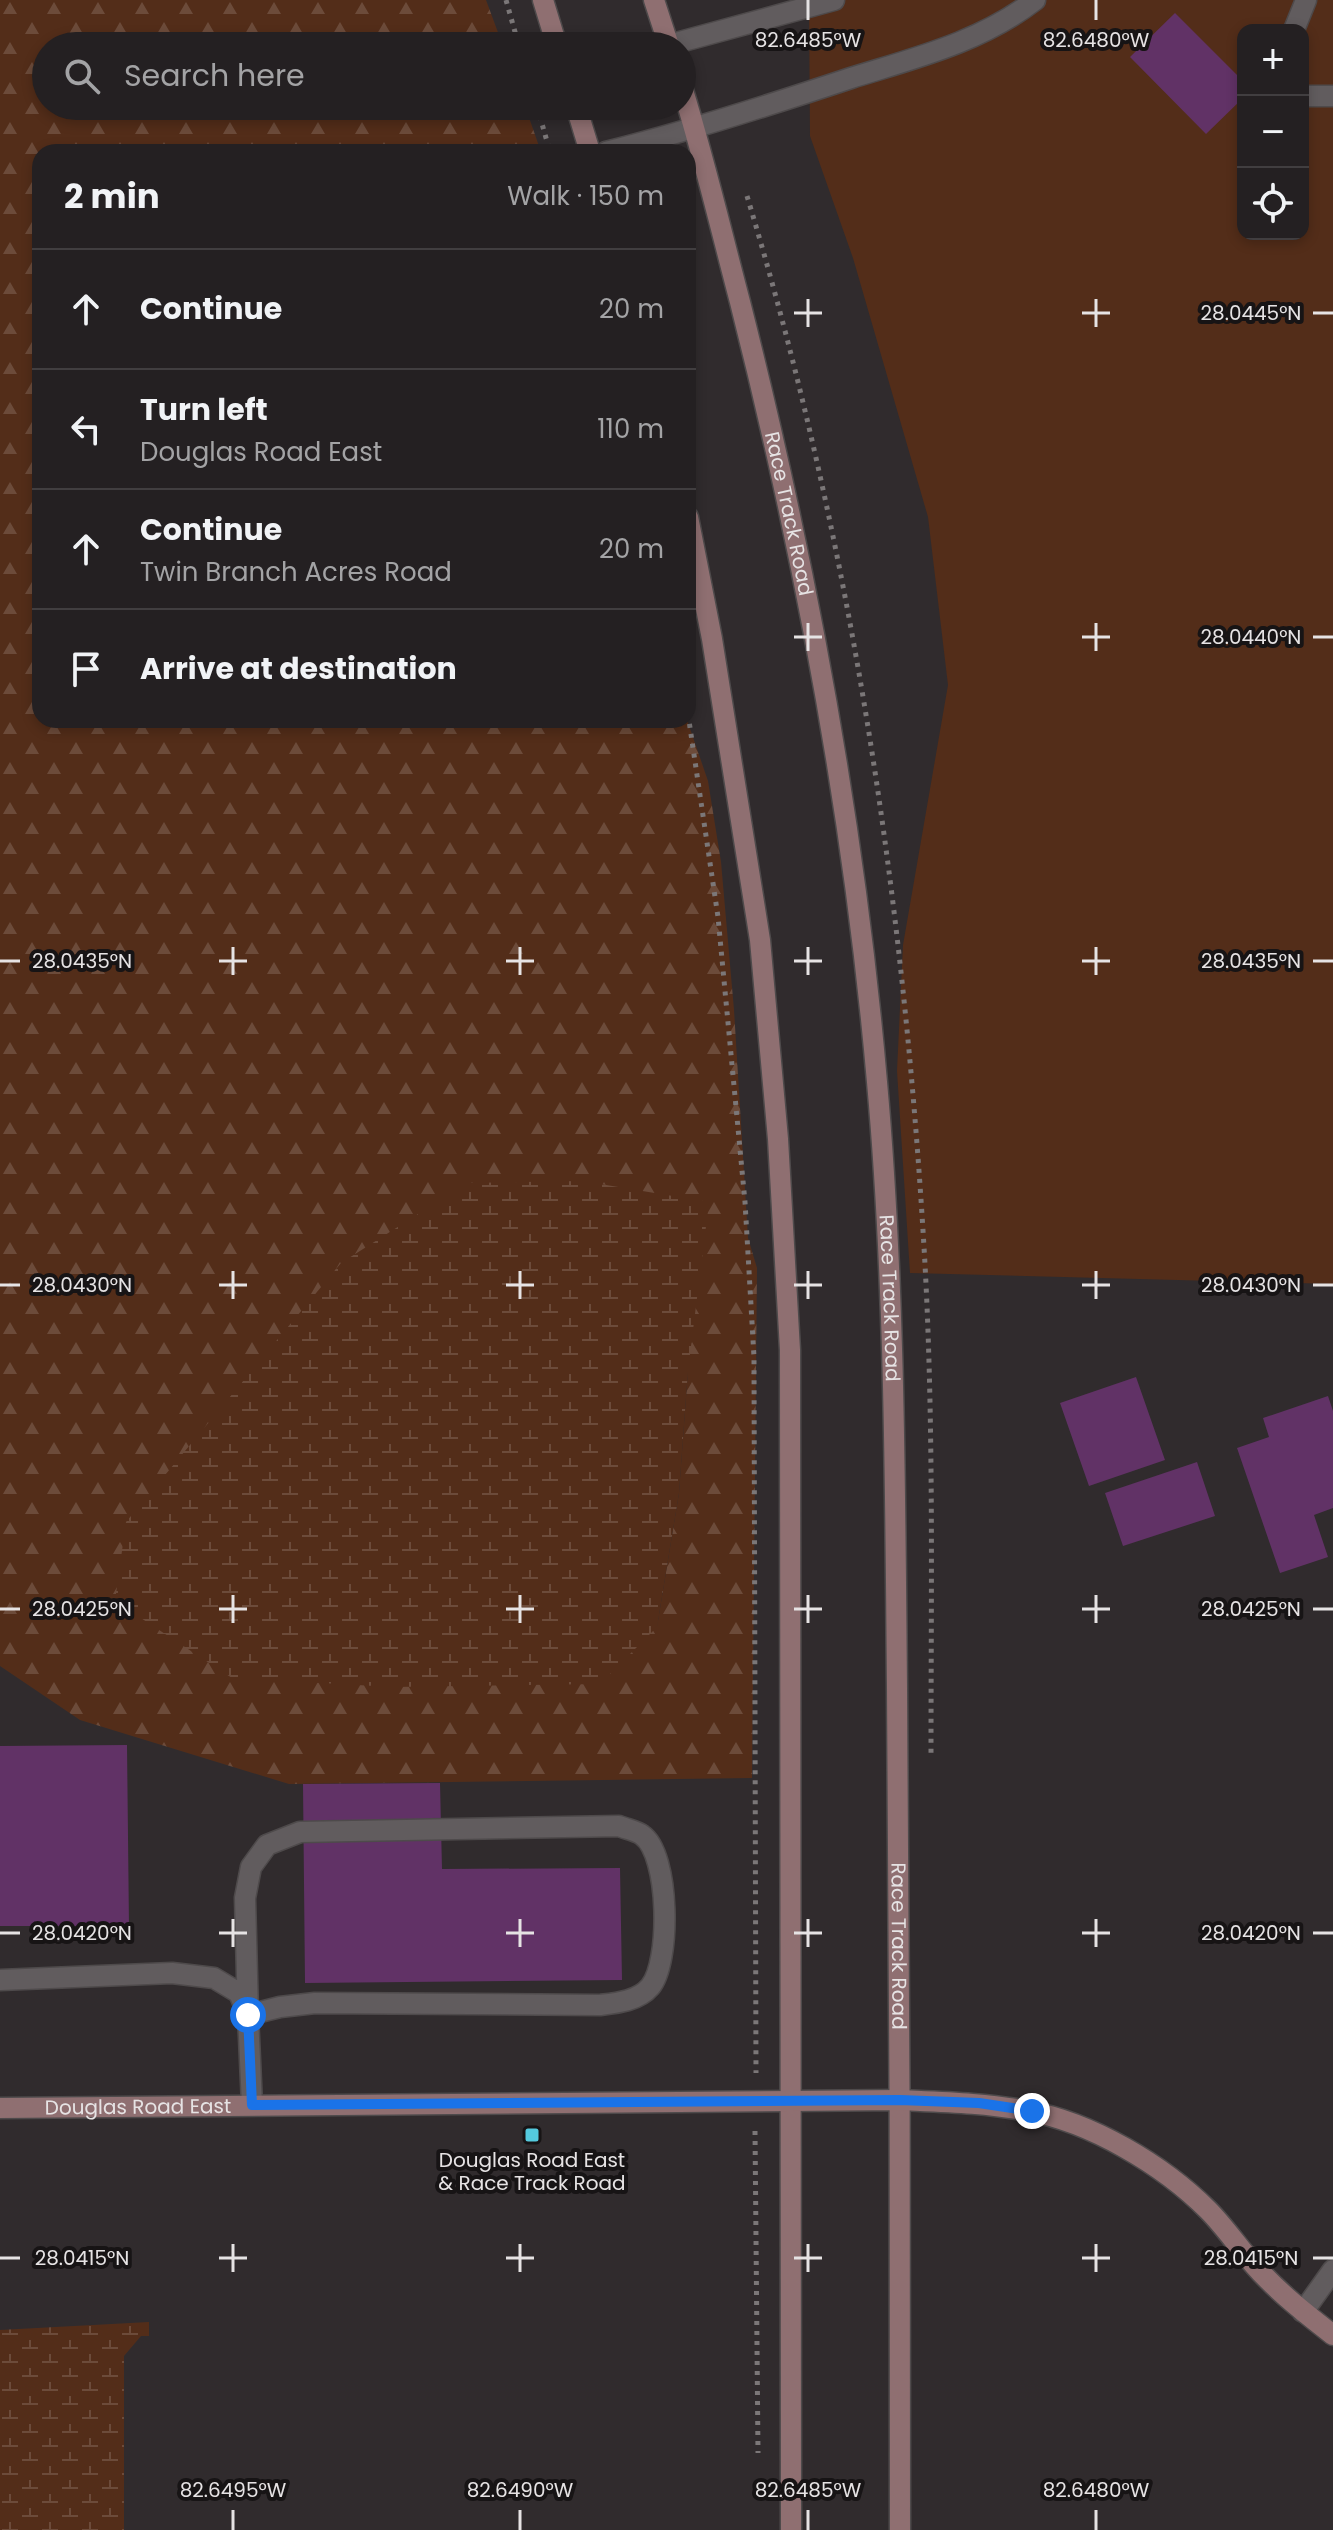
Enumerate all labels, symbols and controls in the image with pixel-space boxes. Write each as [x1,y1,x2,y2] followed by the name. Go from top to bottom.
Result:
[1237,24,1309,240] map controls
[1237,24,1309,96] button: +
[755,26,862,54] text: 82.6485°W
[1043,26,1150,54] text: 82.6480°W
[32,32,696,120] search box
[60,54,104,98] icon: search
[124,54,305,97] text: Search here
[1237,96,1309,168] button: −
[1237,168,1309,240] button: locate
[64,172,160,220] text: 2 min
[507,178,664,214] text: Walk · 150 m
[64,287,108,331] icon: ahead
[140,287,282,330] text: Continue
[599,291,664,327] text: 20 m
[1201,299,1301,327] text: 28.0445°N
[140,388,268,431] text: Turn left
[64,407,108,451] icon: left
[597,411,664,447] text: 110 m
[758,429,820,598] street label: Race Track Road
[140,434,382,470] text: Douglas Road East
[140,508,282,551] text: Continue
[64,527,108,571] icon: ahead
[599,531,664,567] text: 20 m
[140,554,452,590] text: Twin Branch Acres Road
[1201,623,1301,651] text: 28.0440°N
[64,647,108,691] icon: arrive
[140,647,457,690] text: Arrive at destination
[32,947,132,975] text: 28.0435°N
[1201,947,1301,975] text: 28.0435°N
[872,1214,907,1382] street label: Race Track Road
[32,1271,132,1299] text: 28.0430°N
[1201,1271,1301,1299] text: 28.0430°N
[32,1595,132,1623] text: 28.0425°N
[1201,1595,1301,1623] text: 28.0425°N
[885,1862,913,2030] street label: Race Track Road
[32,1919,132,1947] text: 28.0420°N
[1201,1919,1301,1947] text: 28.0420°N
[230,1997,266,2033] route start
[45,2092,231,2122] street label: Douglas Road East
[1014,2093,1050,2129] route end
[523,2126,541,2144] marker: Douglas Road East & Race Track Road
[438,2146,626,2197] place label: Douglas Road East & Race Track Road
[35,2244,129,2272] text: 28.0415°N
[1204,2244,1298,2272] text: 28.0415°N
[180,2476,287,2504] text: 82.6495°W
[467,2476,574,2504] text: 82.6490°W
[755,2476,862,2504] text: 82.6485°W
[1043,2476,1150,2504] text: 82.6480°W

